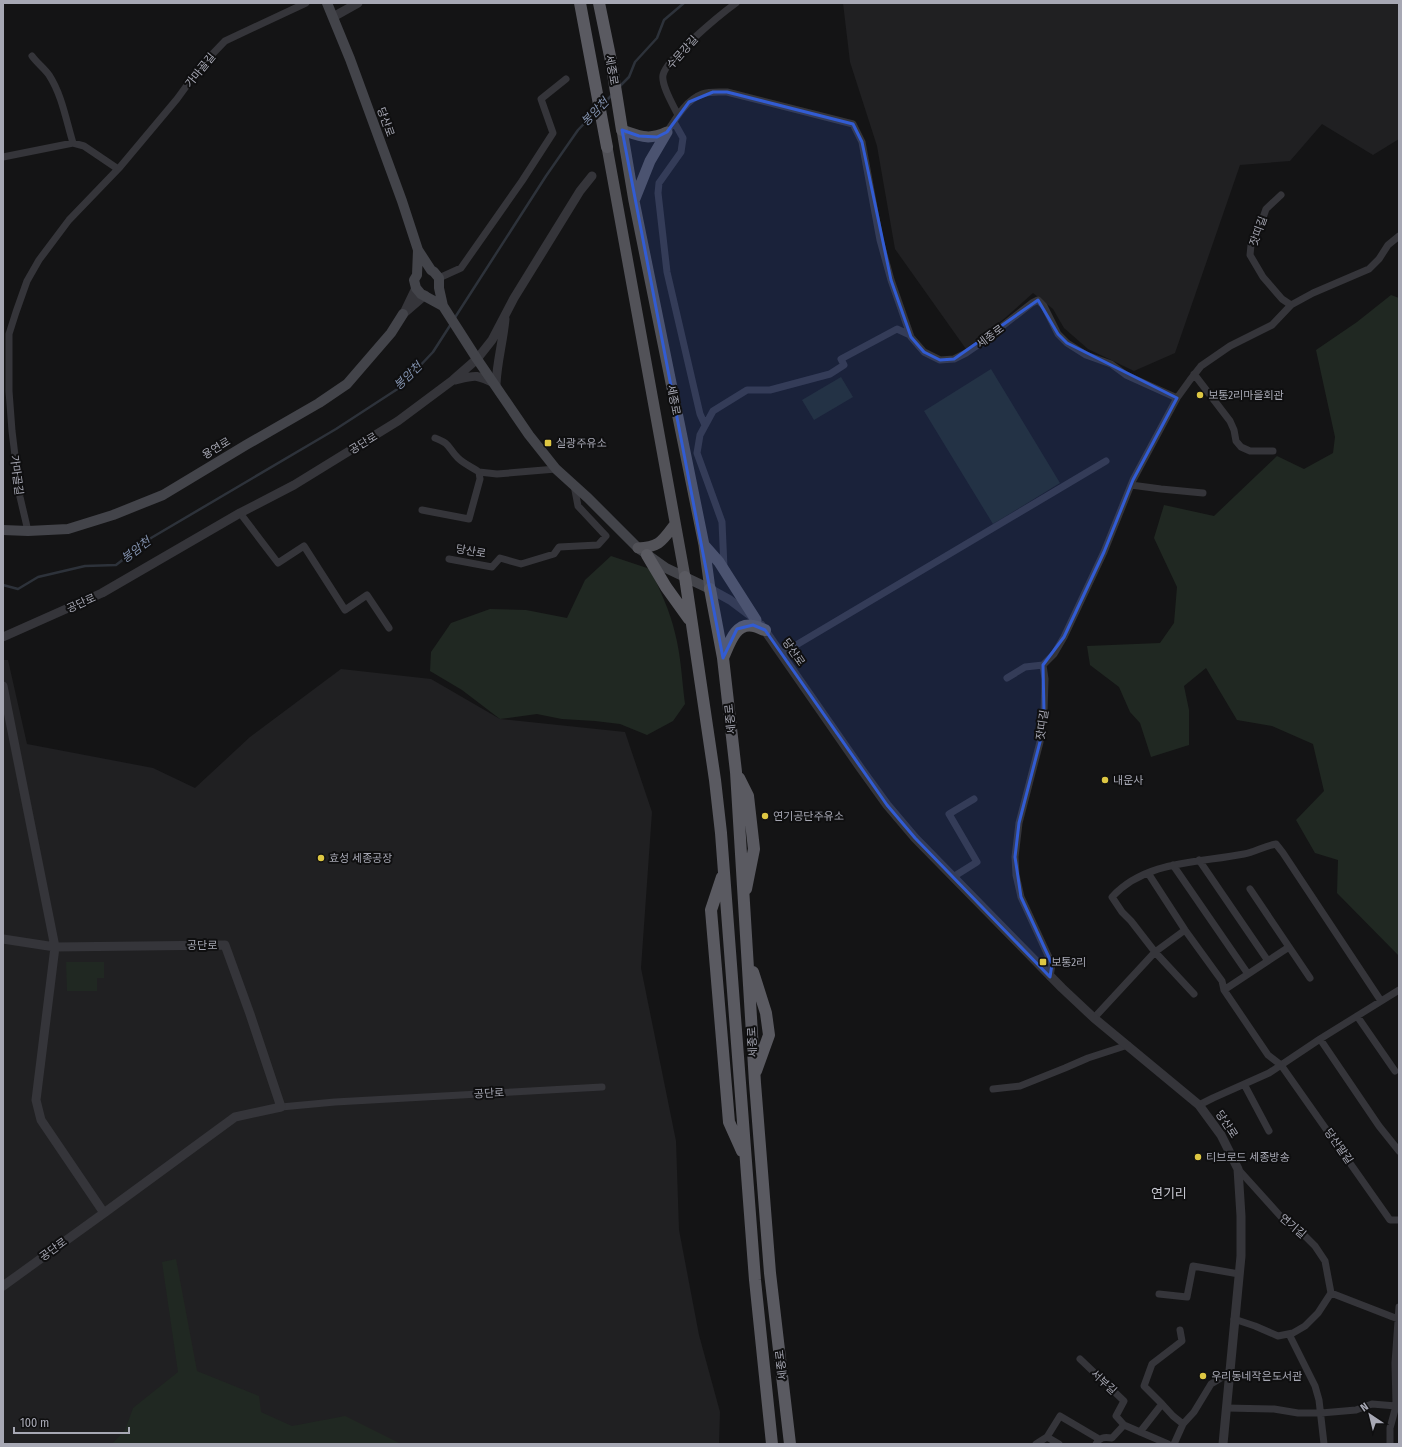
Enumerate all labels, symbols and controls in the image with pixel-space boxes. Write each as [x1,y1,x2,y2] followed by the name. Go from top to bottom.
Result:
[664,33,701,72] street label: 수문강길
[183,50,218,90] street label: 가마골길
[602,54,621,86] street label: 세종로
[578,94,613,129] water label: 봉암천
[374,106,397,139] street label: 당산로
[1247,215,1270,248] street label: 잣띠길
[974,322,1006,351] street label: 세종로
[391,358,426,393] water label: 봉암천
[664,384,683,416] street label: 세종로
[1208,389,1284,402] place label: 보통2리마을회관
[1195,390,1205,400] marker: 보통2리마을회관
[347,430,380,457] street label: 공단로
[200,435,233,462] street label: 용연로
[556,437,607,450] place label: 실광주유소
[543,438,553,448] marker: 실광주유소
[8,454,25,496] street label: 가마골길
[119,533,155,566] water label: 봉암천
[455,542,487,561] street label: 당산로
[65,591,98,616] street label: 공단로
[780,636,808,668] street label: 당산로
[722,703,739,735] street label: 세종로
[1034,709,1051,741] street label: 잣띠길
[1113,774,1143,787] place label: 내운사
[1100,775,1110,785] marker: 내운사
[773,810,844,823] place label: 연기공단주유소
[760,811,770,821] marker: 연기공단주유소
[329,852,392,865] place label: 효성 세종공장
[316,853,326,863] marker: 효성 세종공장
[187,939,217,952] street label: 공단로
[1051,956,1086,969] place label: 보통2리
[1038,957,1048,967] marker: 보통2리
[745,1026,760,1057] street label: 세종로
[474,1086,505,1101] street label: 공단로
[1213,1108,1240,1141] street label: 당산로
[1322,1126,1356,1167] street label: 당산말길
[1206,1151,1290,1164] place label: 티브로드 세종방송
[1193,1152,1203,1162] marker: 티브로드 세종방송
[1151,1186,1187,1201] district label: 연기리
[1277,1212,1308,1241] street label: 연기길
[37,1235,69,1264] street label: 공단로
[773,1349,790,1381] street label: 세종로
[1088,1367,1119,1397] street label: 서부길
[1211,1370,1302,1383] place label: 우리동네작은도서관
[1198,1371,1208,1381] marker: 우리동네작은도서관
[1350,1395,1390,1435] north arrow
[1358,1400,1371,1414] text: N
[14,1409,129,1435] scale bar
[20,1416,49,1430] text: 100 m

